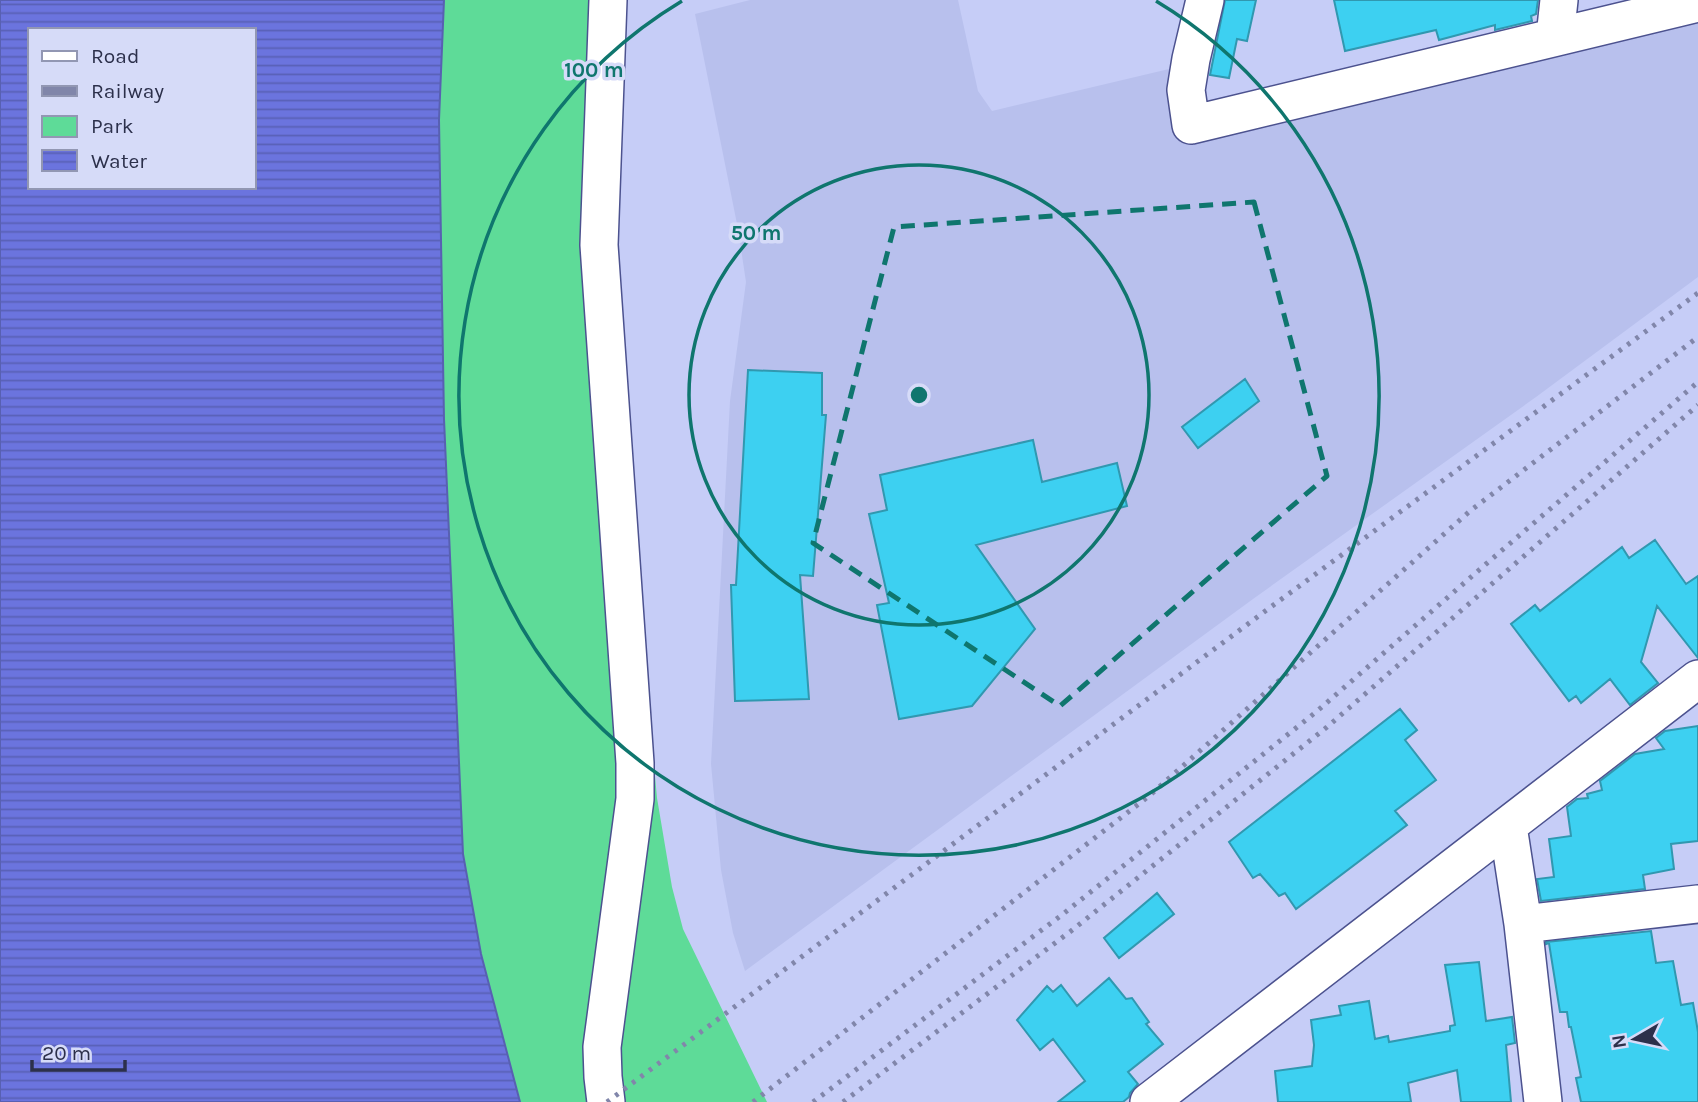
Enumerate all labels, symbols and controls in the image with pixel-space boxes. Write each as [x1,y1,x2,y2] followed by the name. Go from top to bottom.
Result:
[28,28,256,189] legend
[91,44,139,68] text: Road
[564,58,624,82] text: 100 m
[91,79,164,103] text: Railway
[91,114,134,138] text: Park
[91,149,147,173] text: Water
[731,221,781,245] text: 50 m
[907,383,931,407] centre of rings
[1600,1004,1670,1074] north arrow
[32,1028,124,1072] scale bar
[1607,1033,1631,1050] text: N
[42,1041,91,1065] text: 20 m

